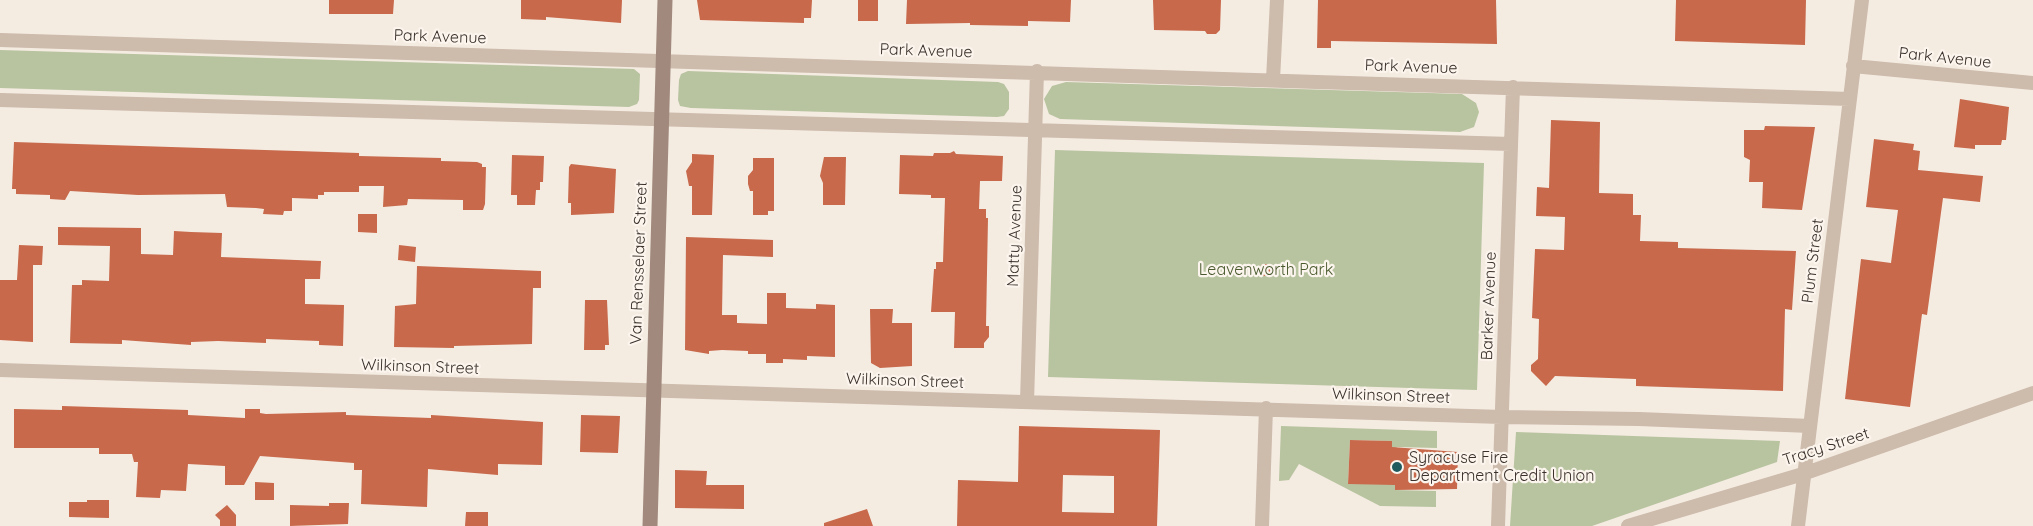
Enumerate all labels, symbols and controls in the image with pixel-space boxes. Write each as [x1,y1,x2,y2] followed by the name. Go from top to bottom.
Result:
[393,26,487,48] street label: Park Avenue
[879,40,973,62] street label: Park Avenue
[1898,44,1992,72] street label: Park Avenue
[1364,56,1458,78] street label: Park Avenue
[627,181,651,345] street label: Van Rensselaer Street
[1004,185,1026,287] street label: Matty Avenue
[1798,218,1828,304] street label: Plum Street
[1478,251,1500,361] street label: Barker Avenue
[1199,260,1333,280] park label: Leavenworth Park
[361,355,479,379] street label: Wilkinson Street
[846,369,964,393] street label: Wilkinson Street
[1332,384,1450,408] street label: Wilkinson Street
[1780,424,1872,470] street label: Tracy Street
[1409,448,1595,486] place label: Syracuse Fire Department Credit Union
[1390,460,1404,474] marker: Syracuse Fire Department Credit Union

